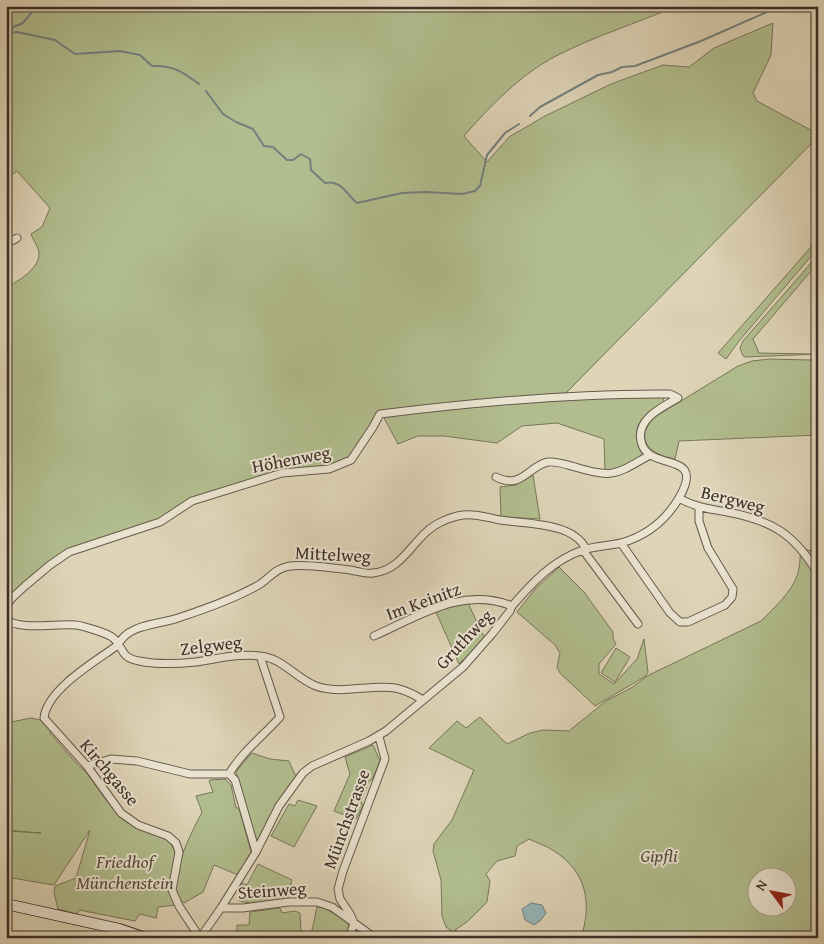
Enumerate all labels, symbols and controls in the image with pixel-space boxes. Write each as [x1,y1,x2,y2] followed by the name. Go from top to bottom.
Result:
[249,438,333,480] street label: Höhenweg
[698,478,768,520] street label: Bergweg
[294,539,372,569] street label: Mittelweg
[382,575,464,627] street label: Im Keinitz
[429,603,499,675] street label: Gruthweg
[179,628,243,662] street label: Zelgweg
[74,732,146,812] street label: Kirchgasse
[315,765,377,873] street label: Münchstrasse
[640,842,678,869] park label: Gipfli
[76,848,174,896] park label: Friedhof Münchenstein
[746,866,796,916] north arrow
[237,874,307,906] street label: Steinweg
[750,875,772,894] text: N

